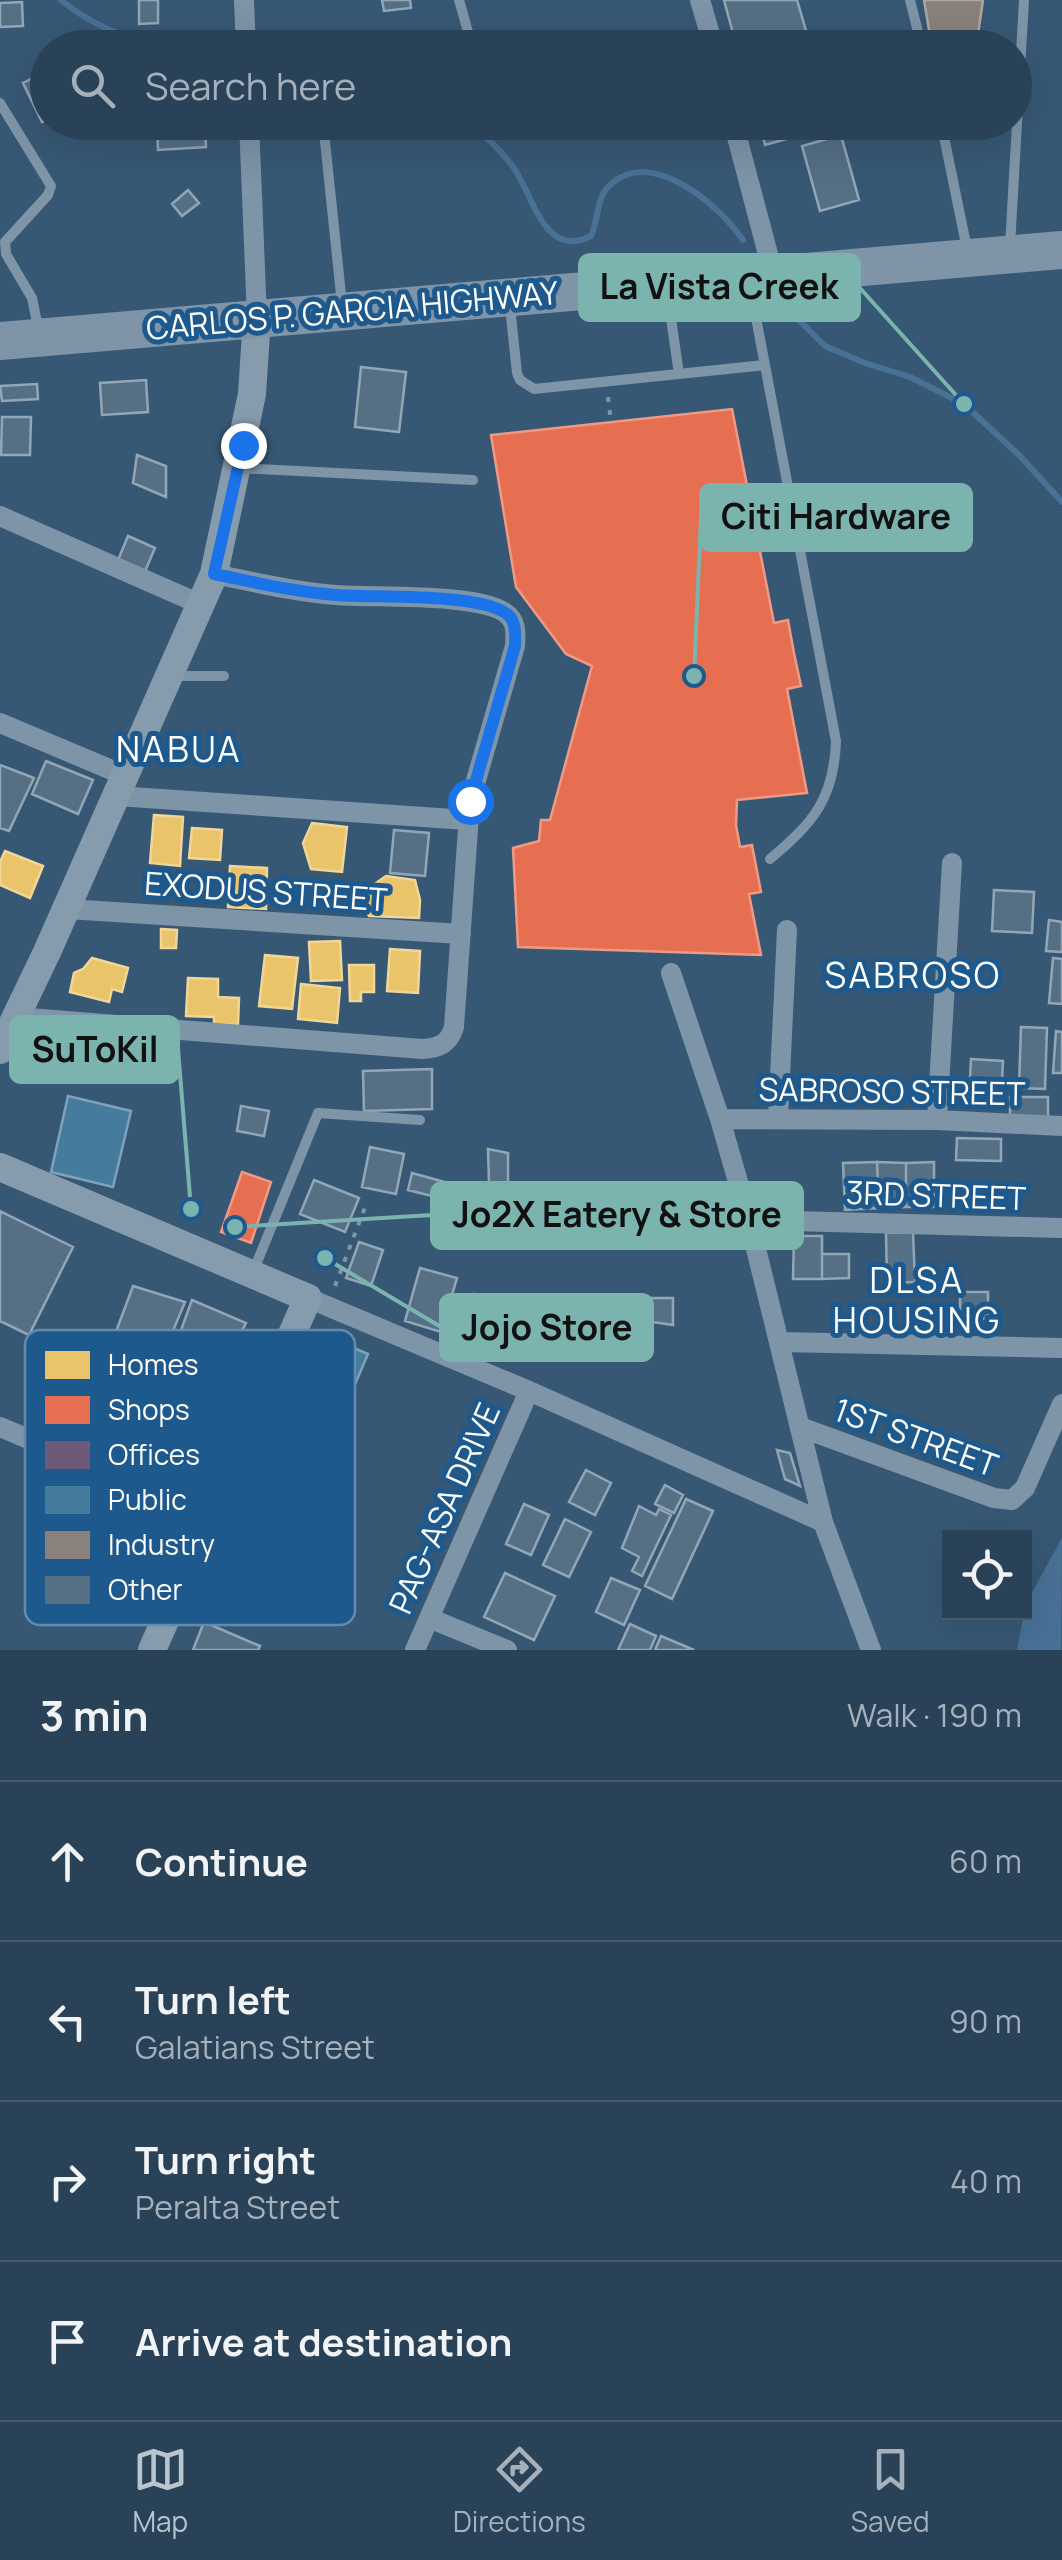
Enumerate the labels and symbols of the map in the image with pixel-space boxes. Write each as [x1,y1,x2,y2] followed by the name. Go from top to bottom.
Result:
[580,255,859,320] callout: La Vista Creek
[599,262,840,310] text: La Vista Creek
[144,270,560,350] street label: CARLOS P. GARCIA HIGHWAY
[221,423,267,469] route end
[701,485,971,550] callout: Citi Hardware
[721,492,951,540] text: Citi Hardware
[116,725,242,773] district label: NABUA
[448,779,494,825] route start
[143,861,389,921] street label: EXODUS STREET
[825,951,1002,999] district label: SABROSO
[11,1017,178,1082] callout: SuToKil
[31,1025,159,1073] text: SuToKil
[758,1067,1026,1115] street label: SABROSO STREET
[845,1170,1027,1220] street label: 3RD STREET
[432,1183,802,1248] callout: Jo2X Eatery & Store
[452,1190,782,1238] text: Jo2X Eatery & Store
[833,1256,1001,1344] district label: DLSA HOUSING
[441,1295,652,1360] callout: Jojo Store
[461,1303,633,1351] text: Jojo Store
[25,1330,355,1625] legend
[108,1345,198,1383] text: Homes
[828,1387,1004,1487] street label: 1ST STREET
[108,1390,190,1428] text: Shops
[378,1396,510,1620] street label: PAG-ASA DRIVE
[108,1435,200,1473] text: Offices
[108,1480,187,1518] text: Public
[108,1525,215,1563] text: Industry
[108,1570,183,1608] text: Other

